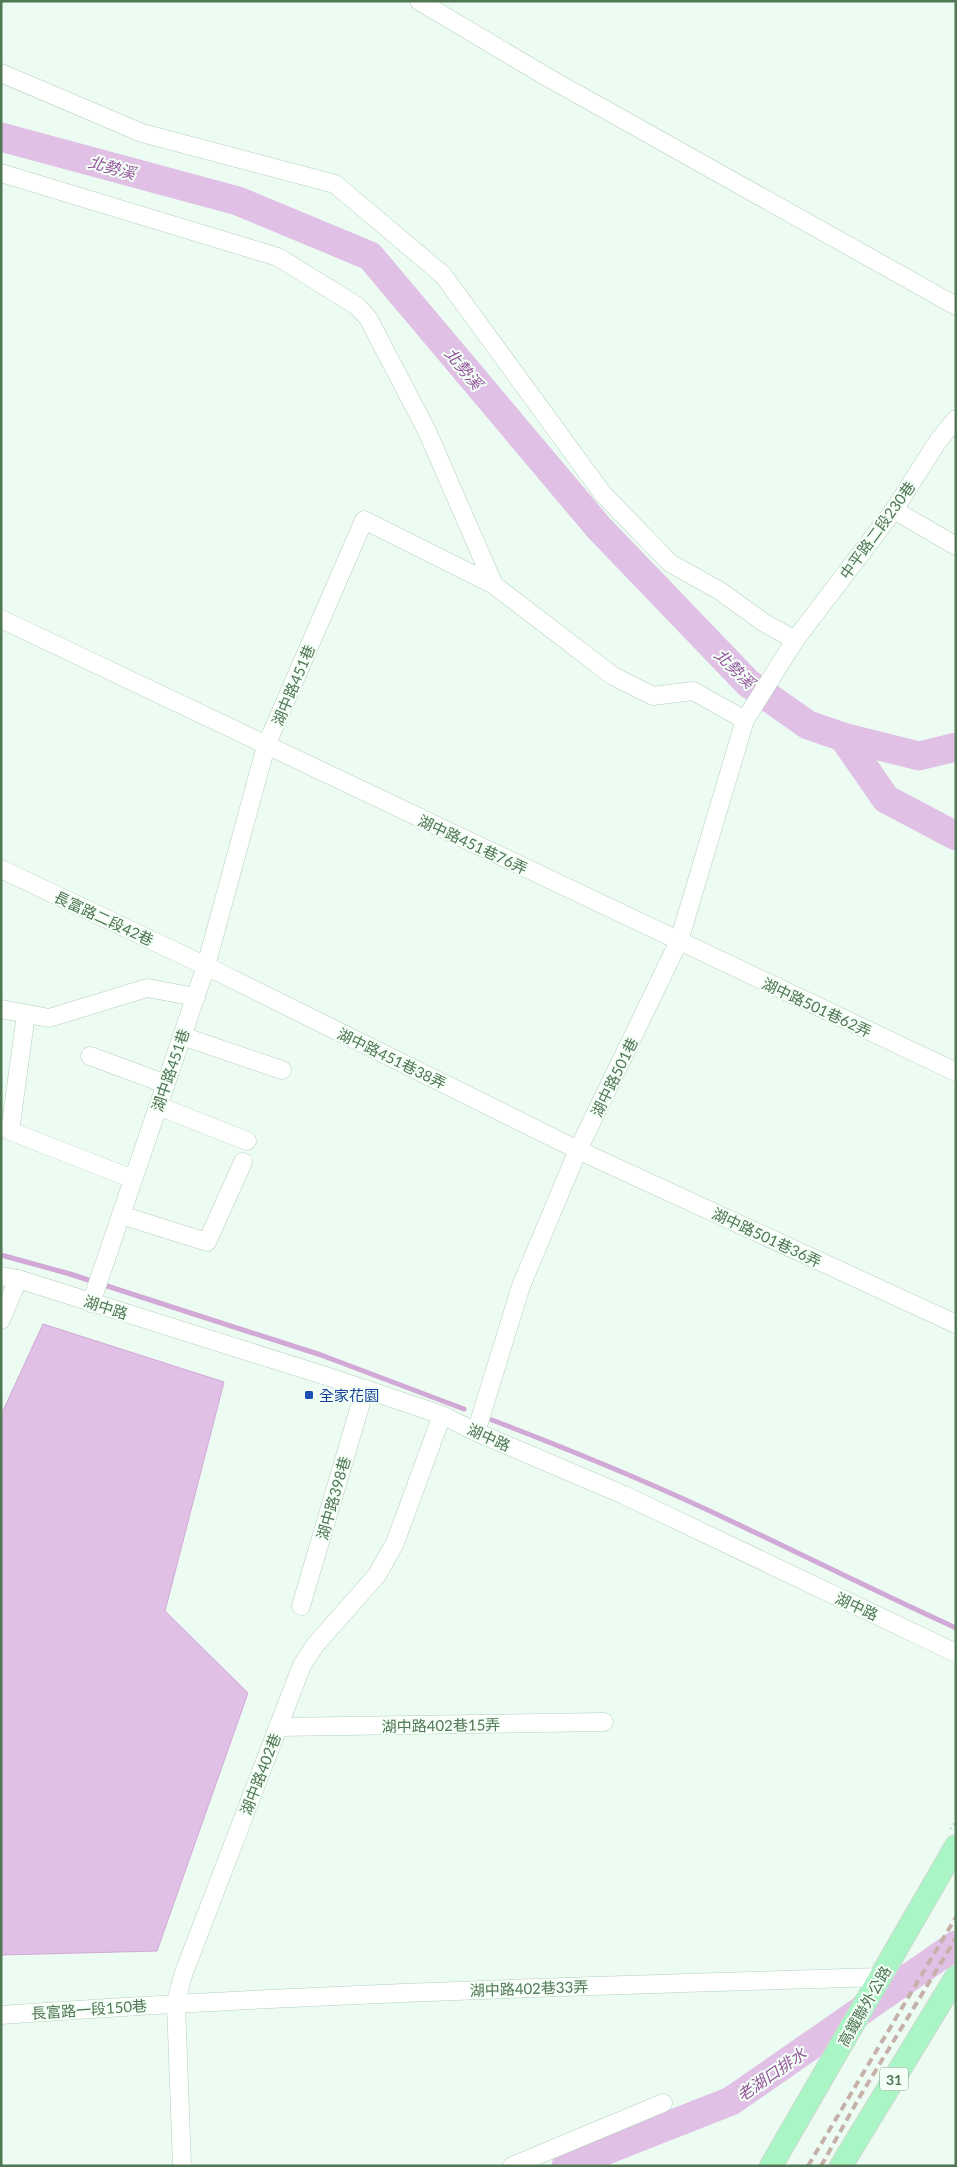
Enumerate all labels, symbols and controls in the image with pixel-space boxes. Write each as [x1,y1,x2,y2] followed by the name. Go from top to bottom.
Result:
[86,152,140,183] water label: 北勢溪
[441,344,488,394] water label: 北勢溪
[836,478,918,582] street label: 中平路二段230巷
[268,642,318,728] street label: 湖中路451巷
[711,644,760,693] water label: 北勢溪
[415,811,531,877] street label: 湖中路451巷76弄
[52,887,156,949] street label: 長富路二段42巷
[759,974,875,1040] street label: 湖中路501巷62弄
[335,1024,449,1092] street label: 湖中路451巷38弄
[147,1026,193,1114] street label: 湖中路451巷
[587,1034,641,1120] street label: 湖中路501巷
[709,1204,825,1270] street label: 湖中路501巷36弄
[82,1291,130,1323] street label: 湖中路
[319,1386,379,1404] place label: 全家花園
[303,1389,315,1401] marker: 全家花園
[465,1420,513,1454] street label: 湖中路
[312,1454,354,1542] street label: 湖中路398巷
[833,1588,881,1624] street label: 湖中路
[382,1715,500,1735] street label: 湖中路402巷15弄
[236,1731,284,1817] street label: 湖中路402巷
[834,1963,894,2049] street label: 高鐵聯外公路
[469,1977,589,1999] street label: 湖中路402巷33弄
[30,1996,148,2022] street label: 長富路一段150巷
[733,2043,810,2105] water label: 老湖口排水
[880,2068,908,2090] road number: 31

